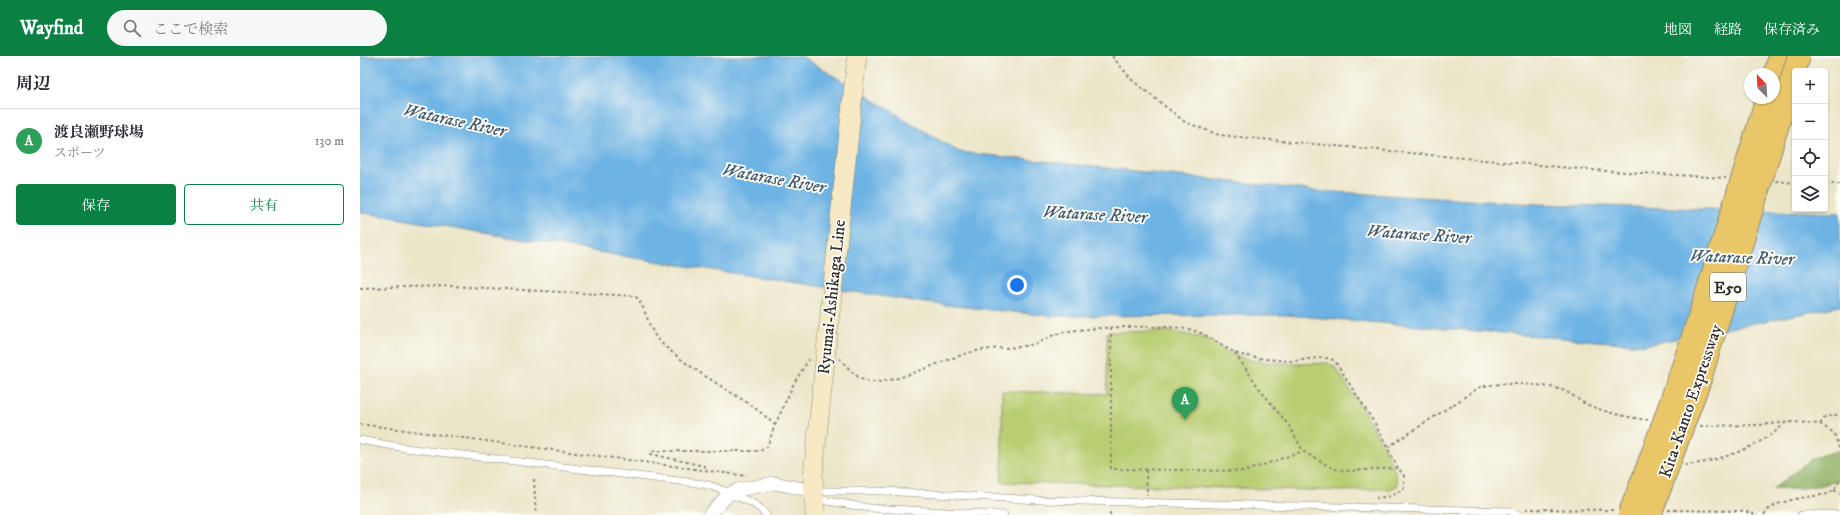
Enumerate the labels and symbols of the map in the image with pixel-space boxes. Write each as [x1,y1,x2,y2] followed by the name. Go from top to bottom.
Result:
[1744,68,1780,104] north arrow
[401,99,510,143] water label: Watarase River
[720,159,829,199] water label: Watarase River
[1042,201,1149,229] water label: Watarase River
[813,219,851,376] street label: Ryumai-Ashikaga Line
[1366,220,1474,250] water label: Watarase River
[1689,245,1796,271] water label: Watarase River
[1710,273,1746,301] road number: E50
[1007,275,1027,295] your location
[1654,321,1728,481] street label: Kita-Kanto Expressway
[1172,387,1198,420] pin: A

